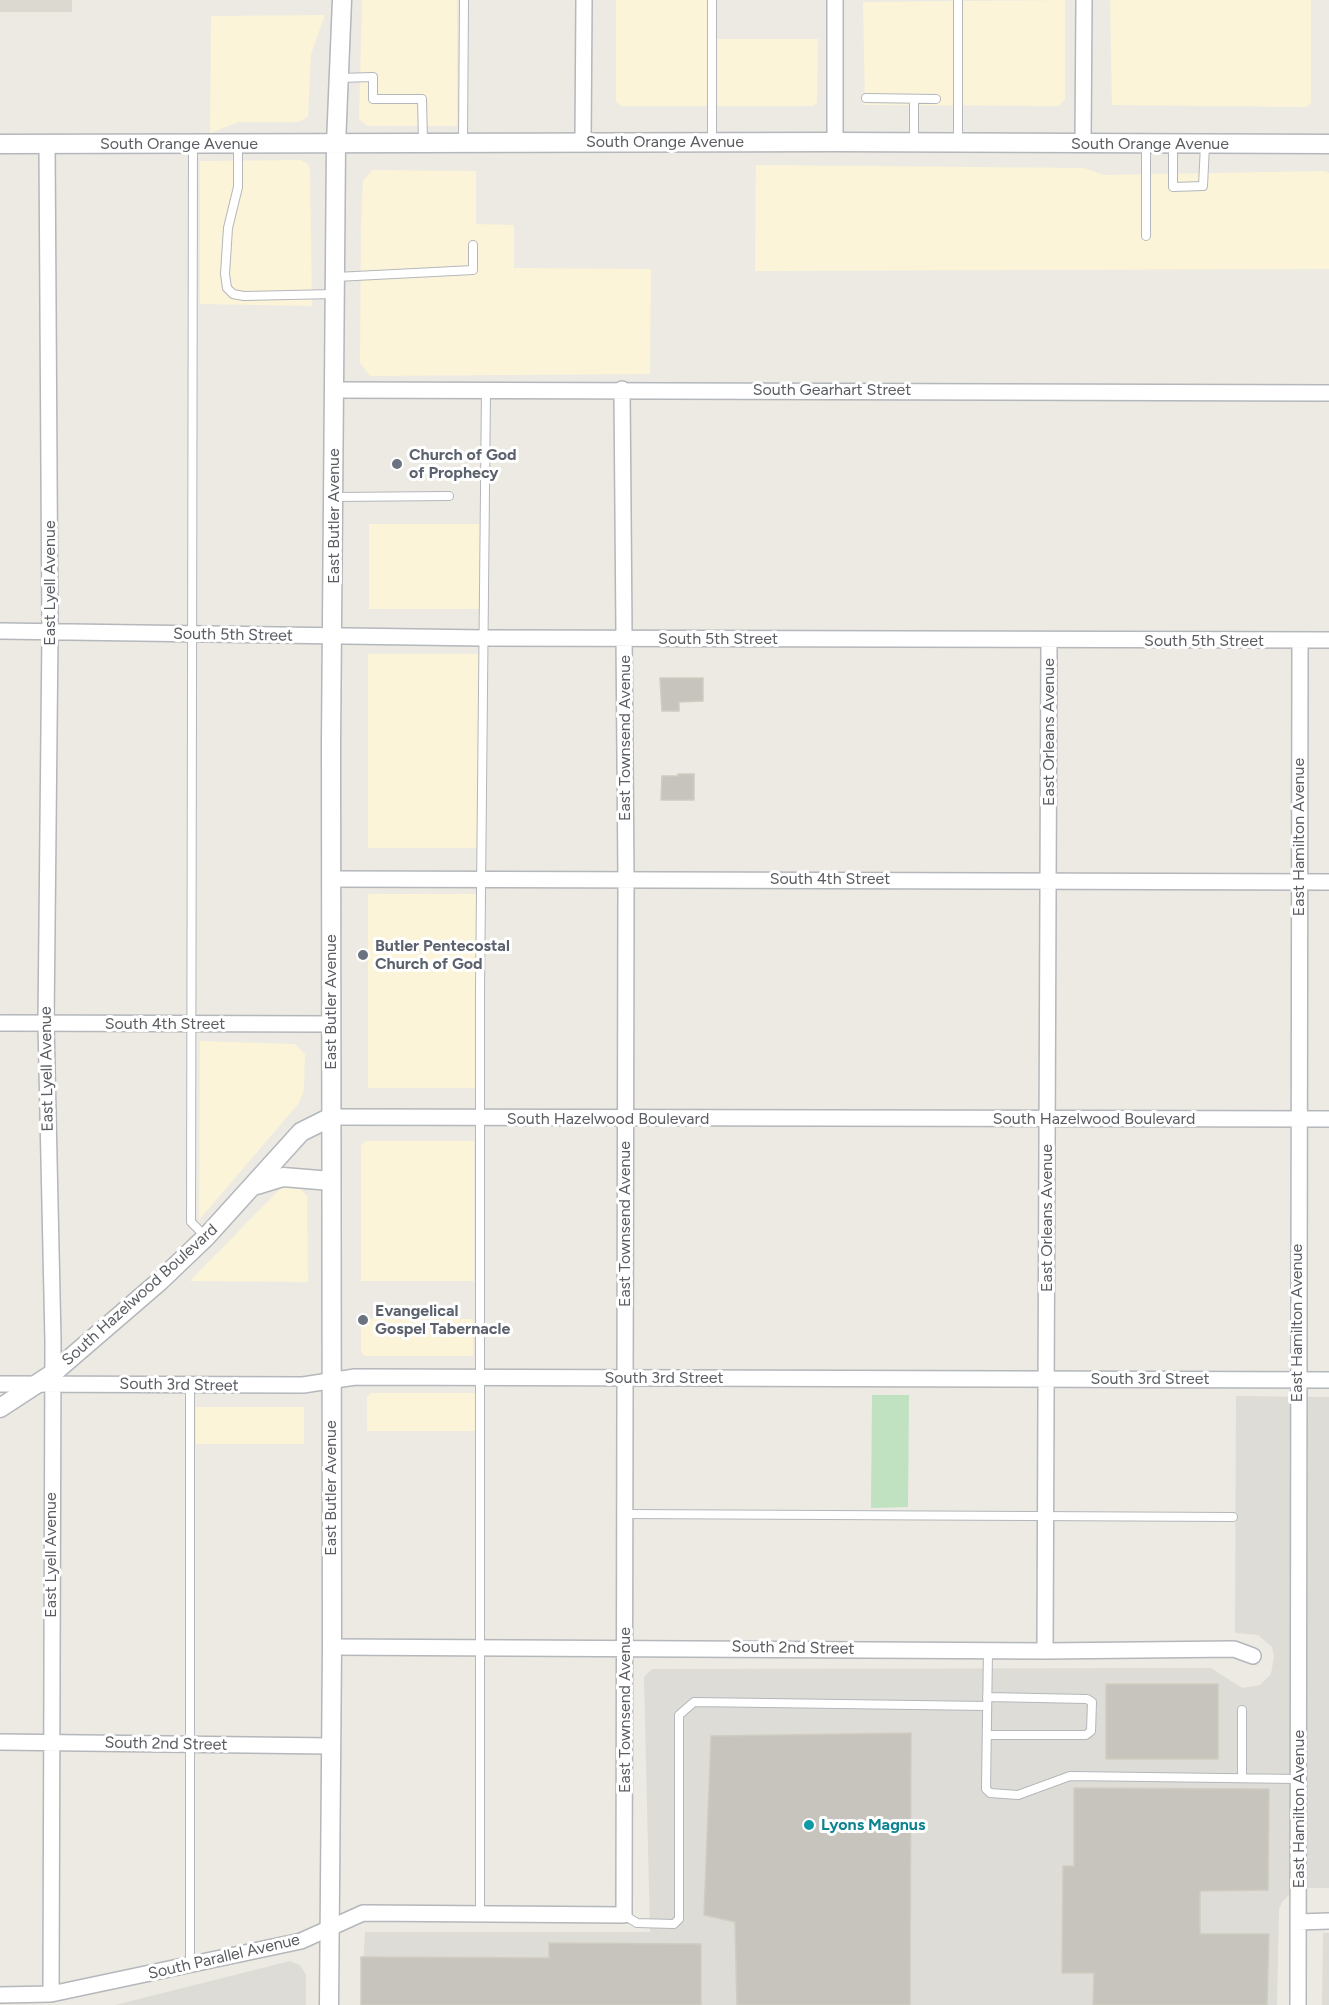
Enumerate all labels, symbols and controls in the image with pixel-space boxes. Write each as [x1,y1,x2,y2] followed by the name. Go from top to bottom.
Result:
[586,132,744,152] street label: South Orange Avenue
[100,134,258,154] street label: South Orange Avenue
[1071,134,1229,154] street label: South Orange Avenue
[753,380,911,400] street label: South Gearhart Street
[409,445,517,483] place label: Church of God of Prophecy
[324,448,344,584] street label: East Butler Avenue
[390,457,404,471] marker: Church of God of Prophecy
[40,520,60,646] street label: East Lyell Avenue
[173,624,293,646] street label: South 5th Street
[658,629,778,649] street label: South 5th Street
[1144,631,1264,651] street label: South 5th Street
[615,655,635,821] street label: East Townsend Avenue
[1039,658,1059,806] street label: East Orleans Avenue
[1289,758,1309,916] street label: East Hamilton Avenue
[770,869,890,889] street label: South 4th Street
[321,934,341,1070] street label: East Butler Avenue
[375,936,510,974] place label: Butler Pentecostal Church of God
[356,948,370,962] marker: Butler Pentecostal Church of God
[36,1006,58,1132] street label: East Lyell Avenue
[105,1014,225,1034] street label: South 4th Street
[507,1109,709,1129] street label: South Hazelwood Boulevard
[993,1109,1195,1129] street label: South Hazelwood Boulevard
[615,1141,635,1307] street label: East Townsend Avenue
[1037,1144,1057,1292] street label: East Orleans Avenue
[58,1220,222,1370] street label: South Hazelwood Boulevard
[1287,1244,1307,1402] street label: East Hamilton Avenue
[375,1301,510,1339] place label: Evangelical Gospel Tabernacle
[356,1313,370,1327] marker: Evangelical Gospel Tabernacle
[604,1368,724,1388] street label: South 3rd Street
[1090,1369,1210,1389] street label: South 3rd Street
[119,1374,239,1396] street label: South 3rd Street
[321,1420,341,1556] street label: East Butler Avenue
[41,1492,61,1618] street label: East Lyell Avenue
[615,1627,635,1793] street label: East Townsend Avenue
[731,1637,855,1659] street label: South 2nd Street
[1289,1730,1309,1888] street label: East Hamilton Avenue
[104,1733,228,1755] street label: South 2nd Street
[821,1815,925,1835] place label: Lyons Magnus
[802,1818,816,1832] marker: Lyons Magnus
[146,1930,302,1984] street label: South Parallel Avenue

